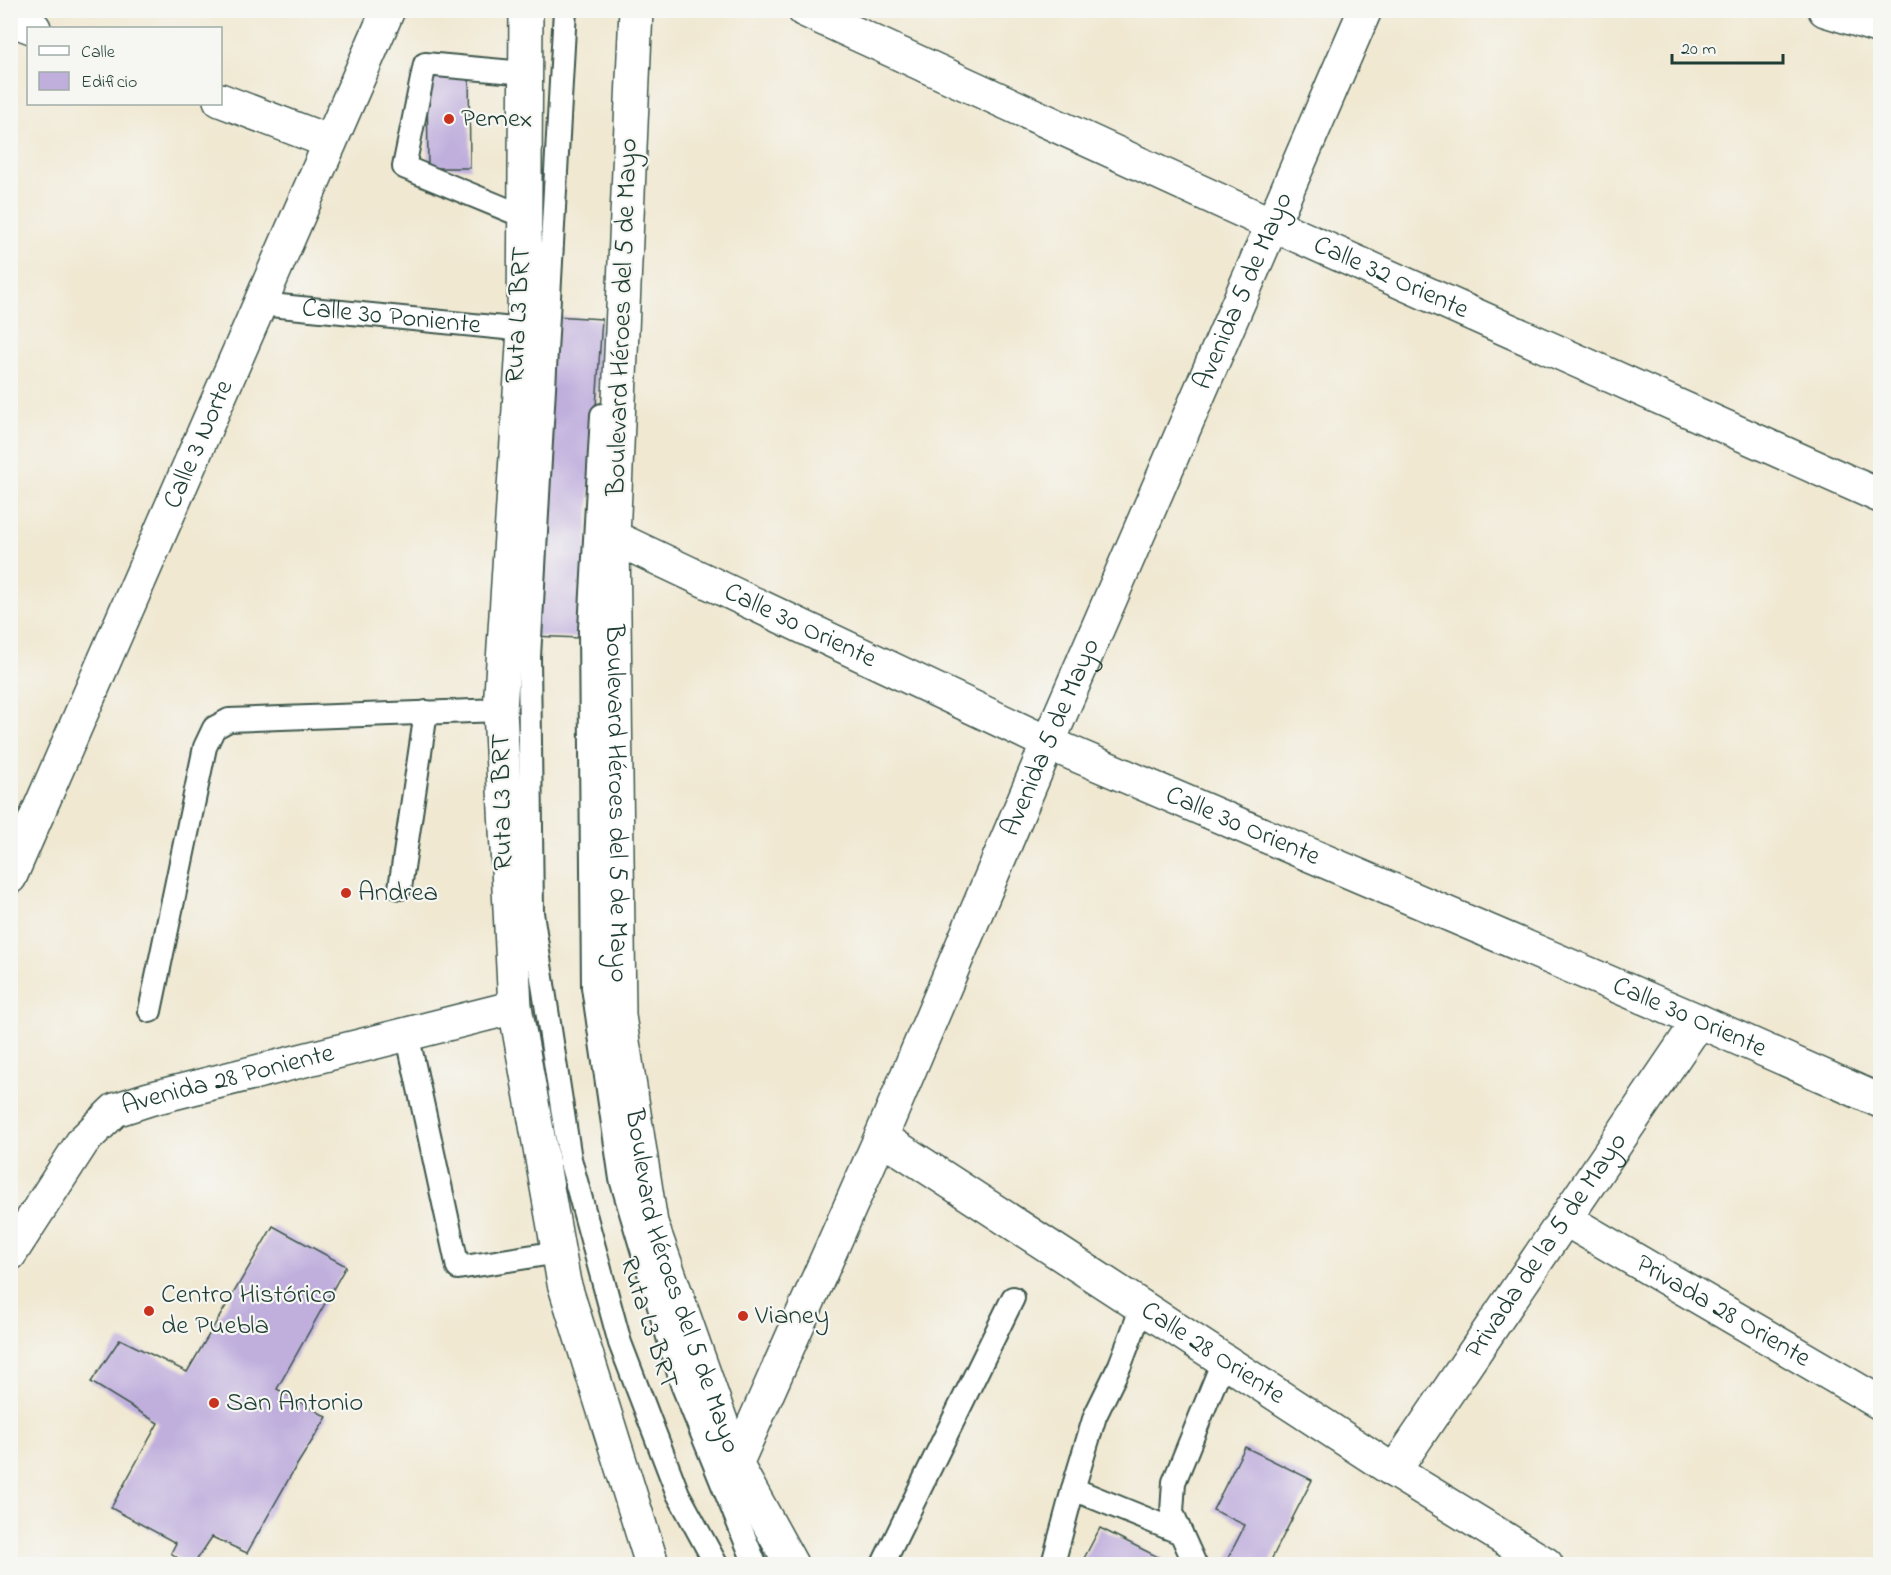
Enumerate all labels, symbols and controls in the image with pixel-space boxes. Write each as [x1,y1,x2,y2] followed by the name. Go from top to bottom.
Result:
[27,27,222,105] legend
[1672,27,1783,65] scale bar
[1681,37,1716,63] text: 20 m
[81,40,116,66] text: Calle
[81,70,137,96] text: Edificio
[461,100,532,139] place label: Pemex
[442,112,456,126] marker: Pemex
[597,137,649,498] street label: Boulevard Héroes del 5 de Mayo
[1184,186,1303,396] street label: Avenida 5 de Mayo
[1307,226,1476,330] street label: Calle 32 Oriente
[496,245,542,385] street label: Ruta L3 BRT
[300,289,484,345] street label: Calle 30 Poniente
[153,373,244,515] street label: Calle 3 Norte
[717,573,884,679] street label: Calle 30 Oriente
[595,623,638,983] street label: Boulevard Héroes del 5 de Mayo
[991,632,1110,842] street label: Avenida 5 de Mayo
[482,733,524,871] street label: Ruta L3 BRT
[1159,776,1327,877] street label: Calle 30 Oriente
[358,874,438,913] place label: Andrea
[339,886,353,900] marker: Andrea
[1606,967,1774,1068] street label: Calle 30 Oriente
[117,1034,339,1126] street label: Avenida 28 Poniente
[614,1105,750,1459] street label: Boulevard Héroes del 5 de Mayo
[1456,1125,1637,1367] street label: Privada de la 5 de Mayo
[1628,1245,1819,1378] street label: Privada 28 Oriente
[608,1252,688,1394] street label: Ruta L3 BRT
[161,1276,336,1346] place label: Centro Histórico de Puebla
[1133,1292,1294,1415] street label: Calle 28 Oriente
[754,1297,829,1336] place label: Vianey
[142,1304,156,1318] marker: Centro Histórico de Puebla
[736,1309,750,1323] marker: Vianey
[226,1384,363,1423] place label: San Antonio
[207,1396,221,1410] marker: San Antonio

